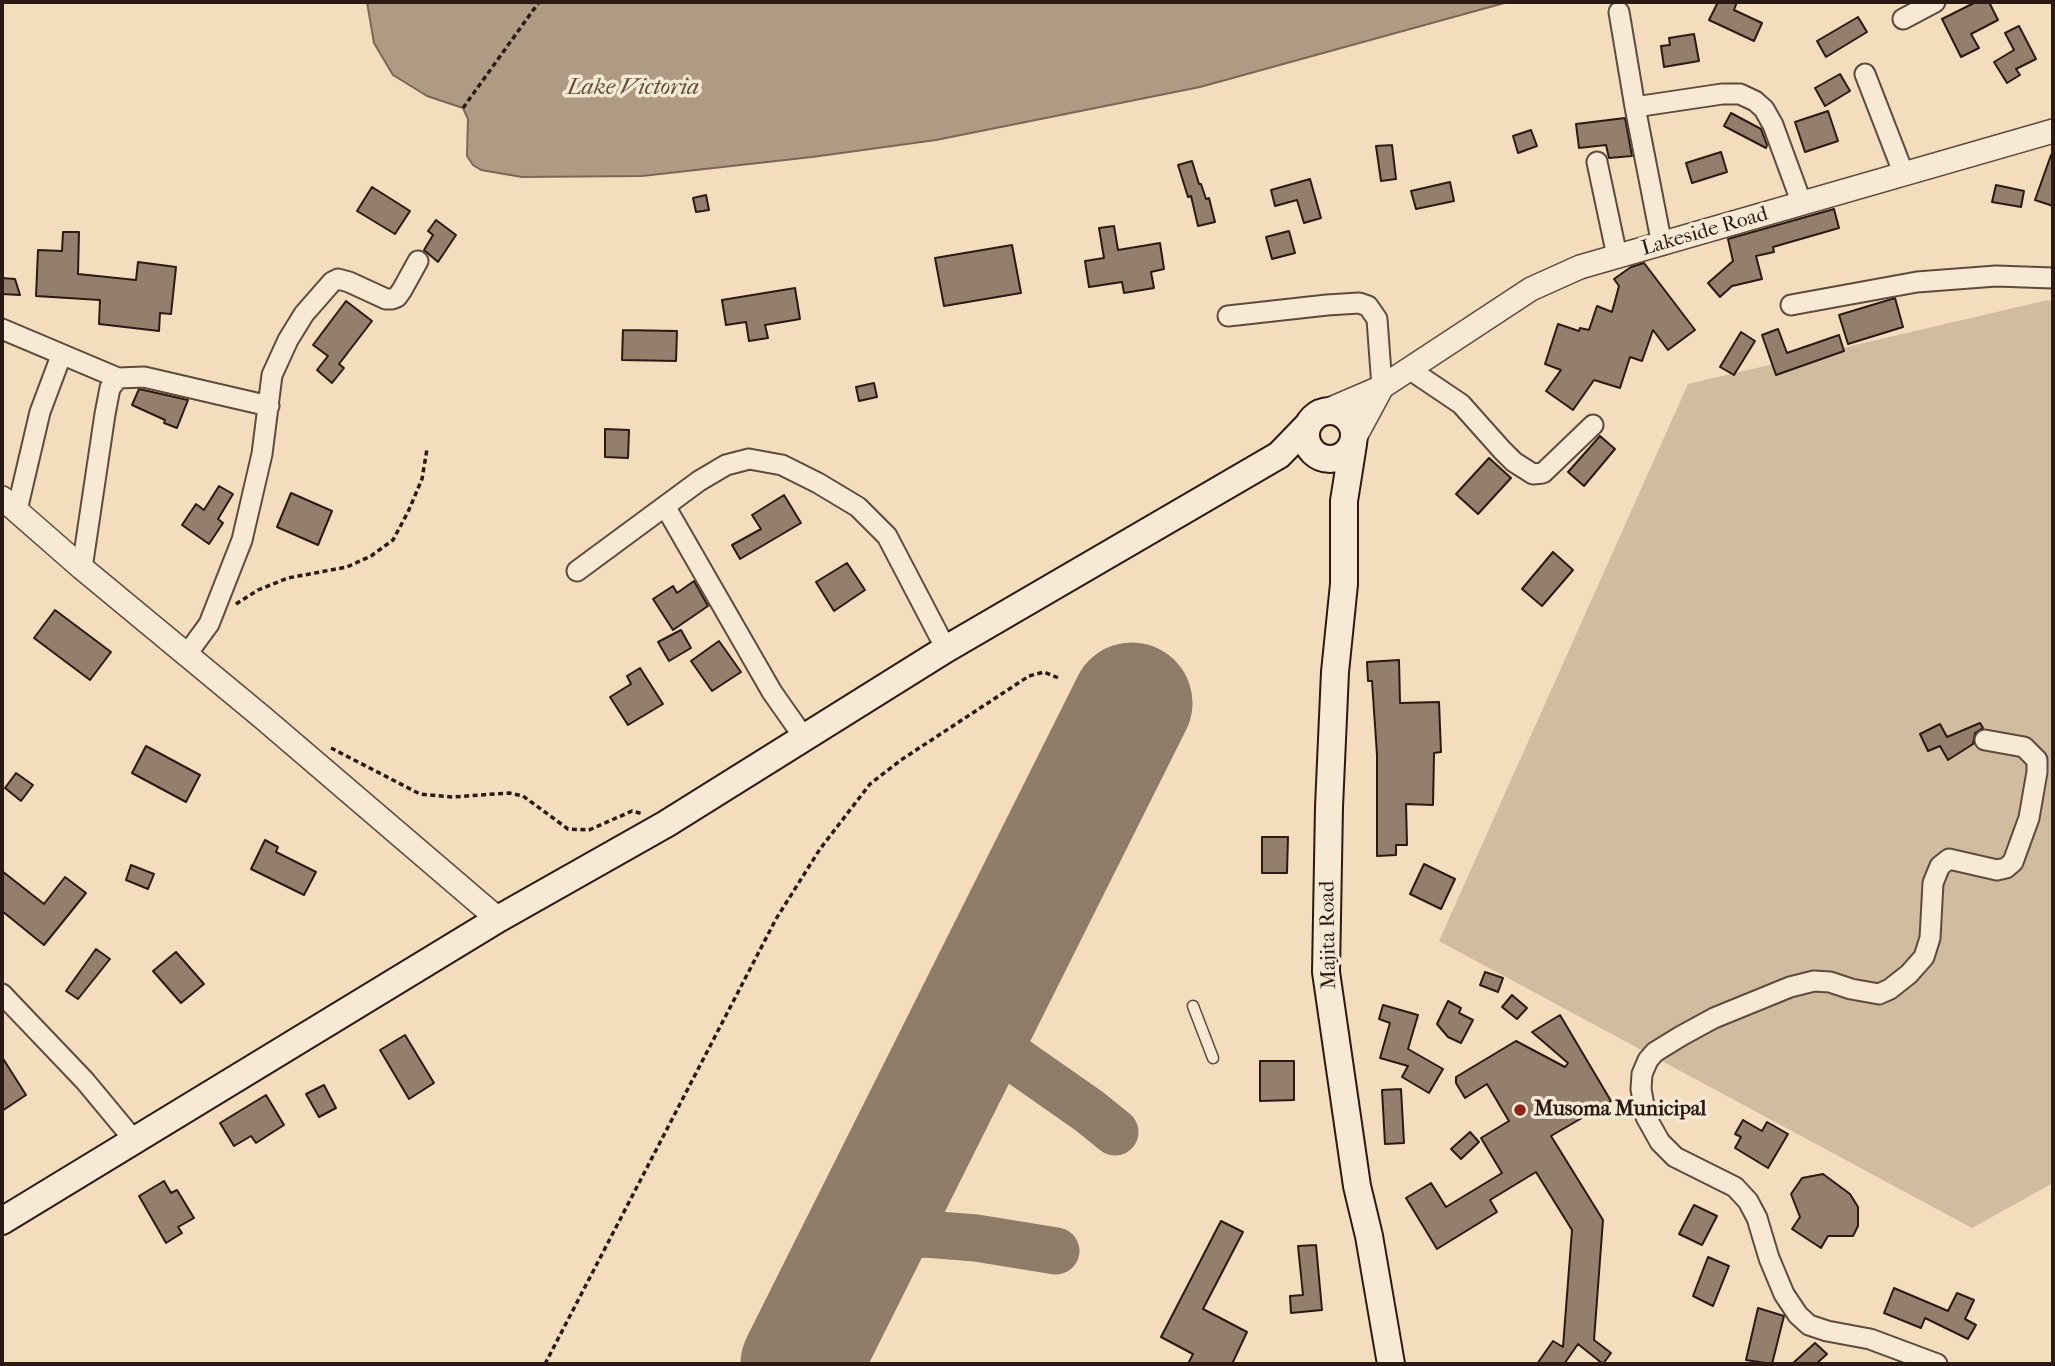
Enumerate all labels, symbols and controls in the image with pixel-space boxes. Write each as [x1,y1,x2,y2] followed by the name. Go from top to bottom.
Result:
[567,74,699,102] water label: Lake Victoria
[1639,202,1771,262] street label: Lakeside Road
[1315,880,1343,990] street label: Majita Road
[1534,1097,1706,1123] place label: Musoma Municipal
[1512,1102,1528,1118] marker: Musoma Municipal

